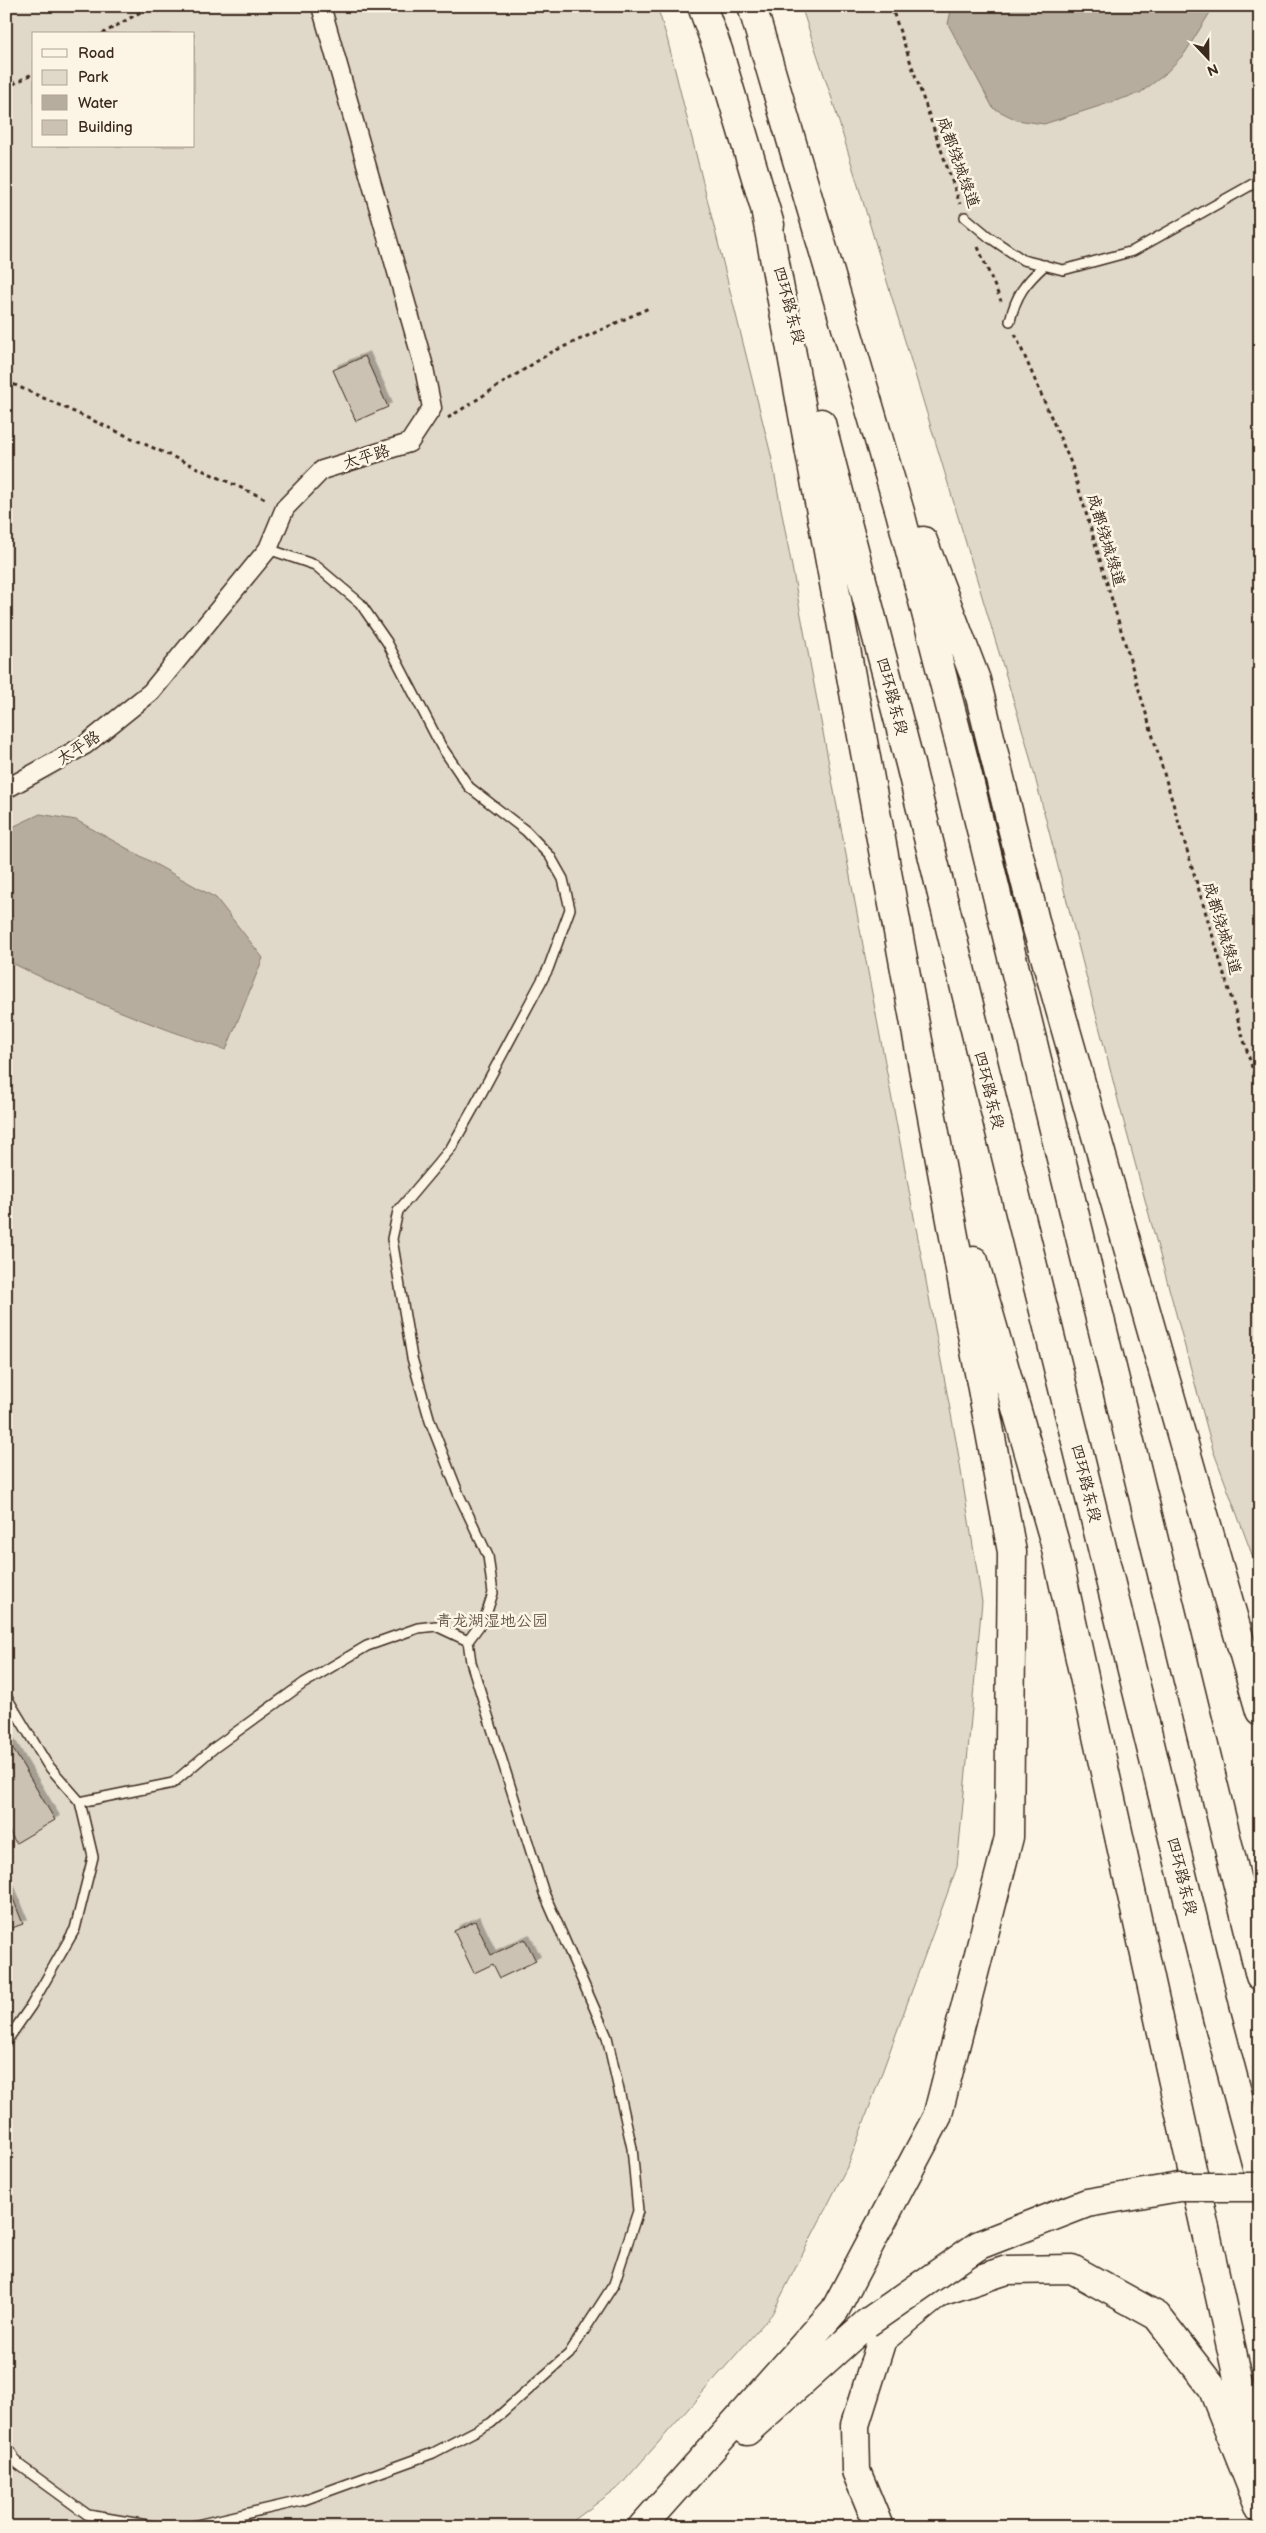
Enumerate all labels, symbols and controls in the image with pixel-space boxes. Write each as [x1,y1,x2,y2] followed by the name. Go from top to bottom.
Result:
[32,32,195,148] legend
[1184,32,1234,82] north arrow
[78,44,114,63] text: Road
[1205,60,1221,79] text: N
[78,68,109,87] text: Park
[78,94,118,113] text: Water
[932,114,983,211] street label: 成都绕城绿道
[78,118,133,137] text: Building
[769,264,808,346] street label: 四环路东段
[341,441,392,474] street label: 太平路
[1082,492,1129,589] street label: 成都绕城绿道
[872,655,911,737] street label: 四环路东段
[54,727,104,769] street label: 太平路
[1198,880,1245,977] street label: 成都绕城绿道
[970,1049,1007,1131] street label: 四环路东段
[1067,1442,1104,1524] street label: 四环路东段
[436,1612,548,1631] park label: 青龙湖湿地公园
[1163,1835,1200,1917] street label: 四环路东段

